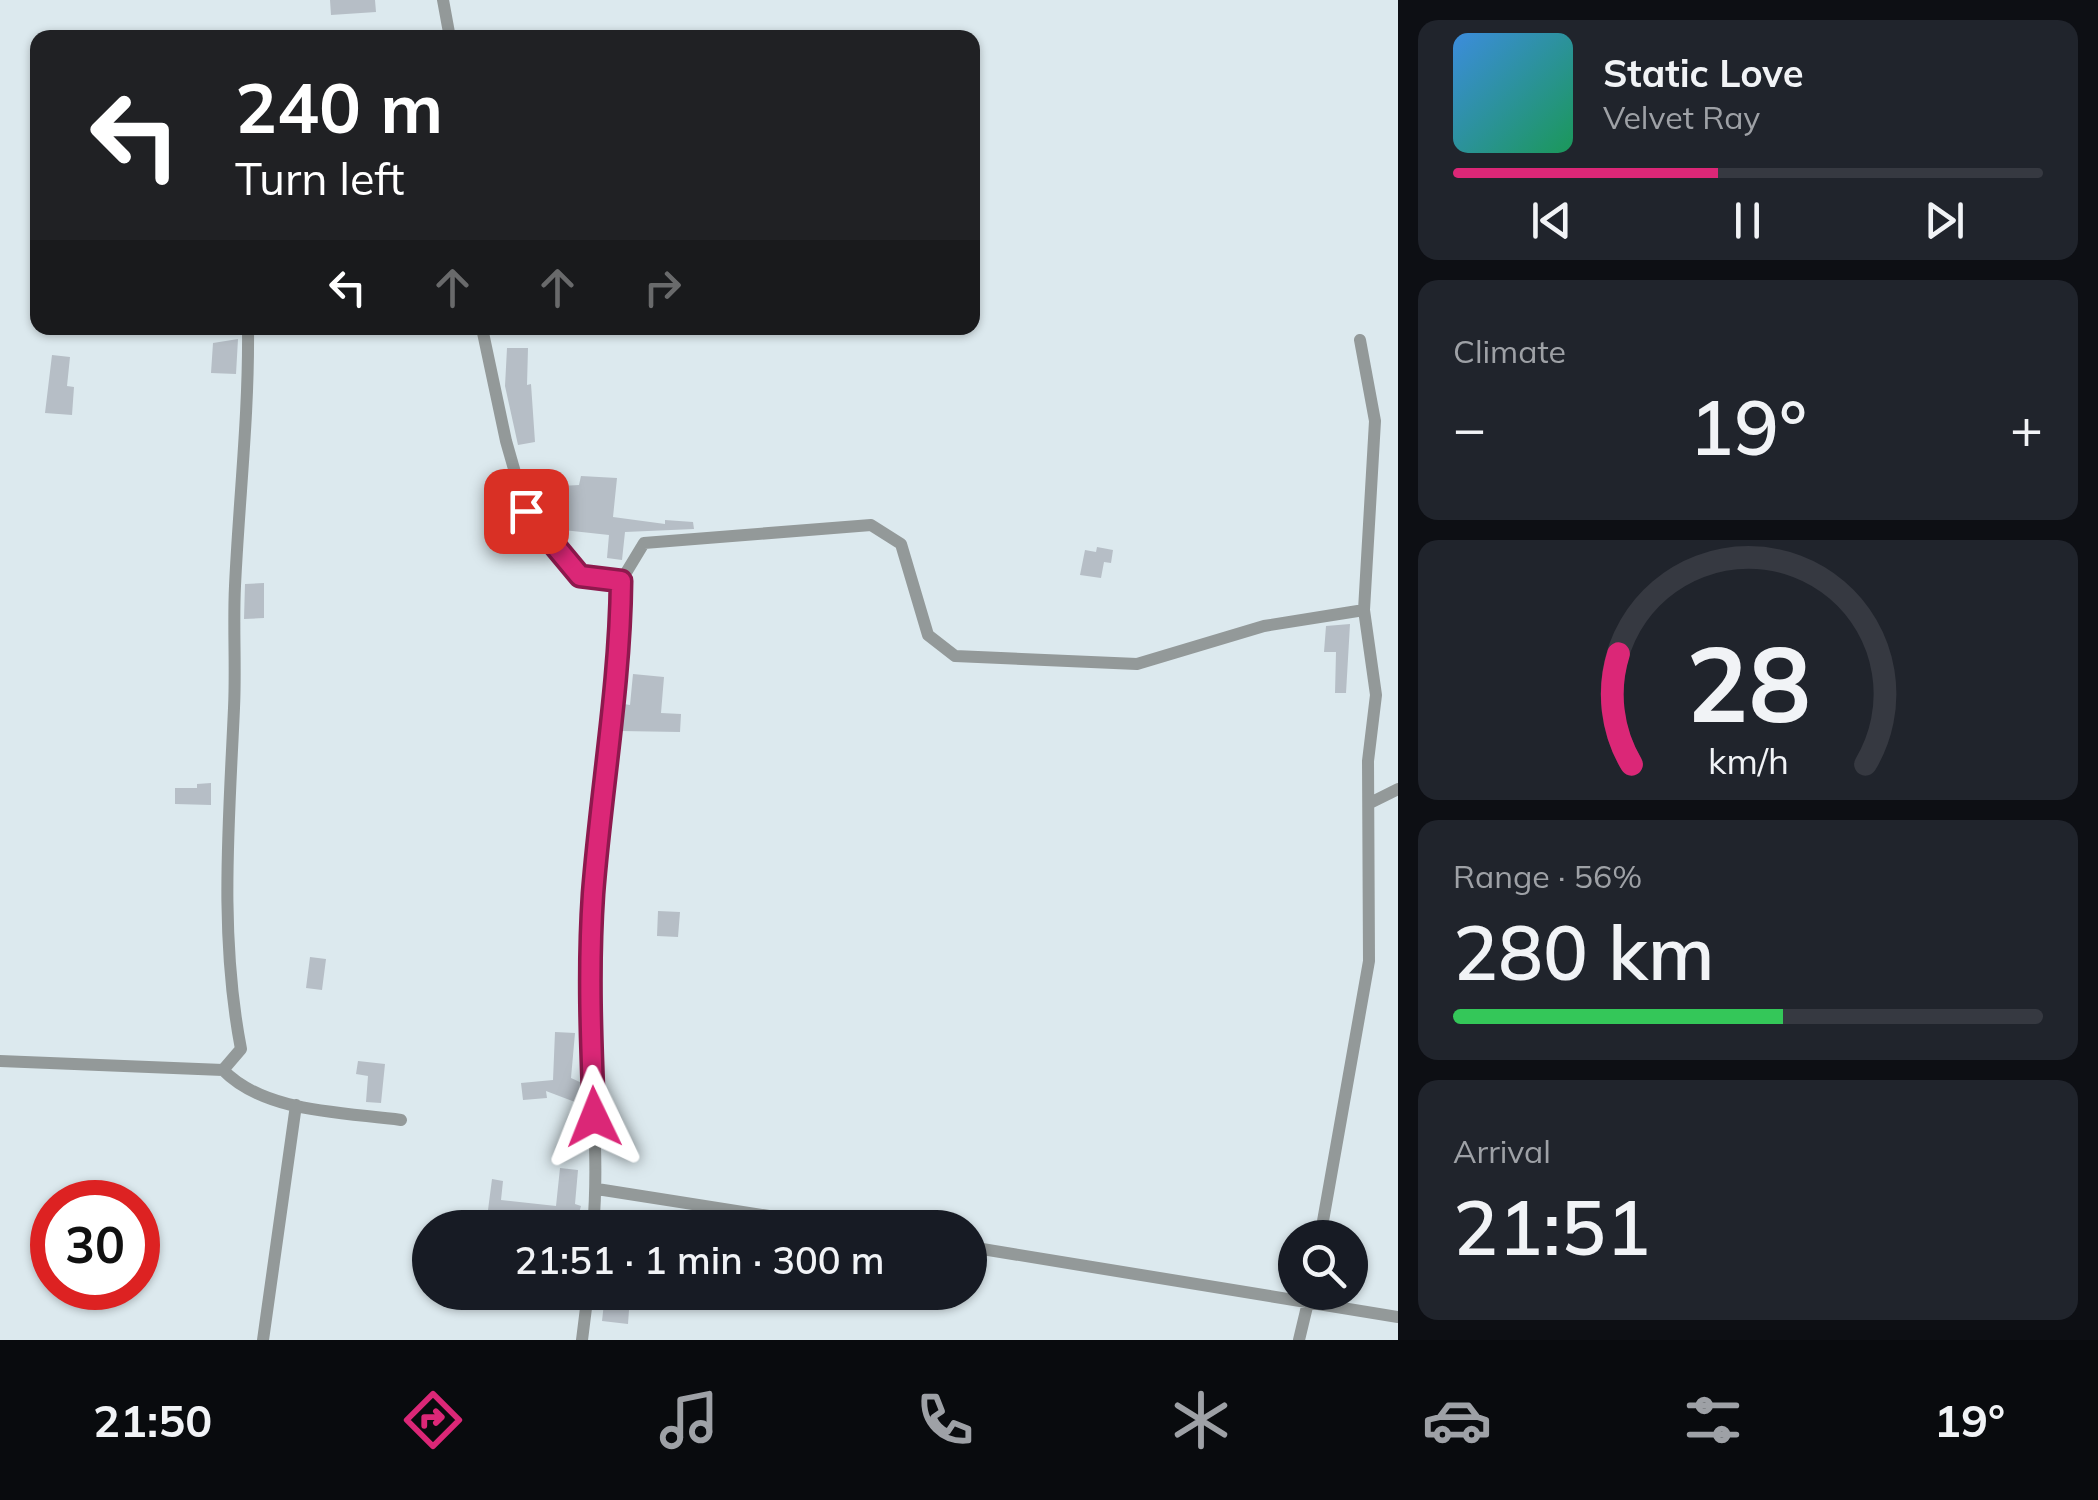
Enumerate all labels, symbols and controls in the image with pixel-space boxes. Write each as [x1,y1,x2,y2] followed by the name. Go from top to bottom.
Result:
[1603,49,1804,97] text: Static Love
[235,63,443,151] text: 240 m
[70,70,200,200] icon: left
[1603,97,1760,137] text: Velvet Ray
[235,150,404,206] text: Turn left
[1524,193,1579,248] icon: previous
[1720,193,1775,248] icon: pause
[1917,193,1972,248] icon: next
[320,260,375,315] icon: left
[425,260,480,315] icon: ahead
[530,260,585,315] icon: ahead
[635,260,690,315] icon: right
[1453,331,1566,371] text: Climate
[1689,380,1807,474] text: 19°
[1453,393,1486,462] text: −
[2010,393,2043,462] text: +
[484,469,569,554] pin
[499,484,554,539] icon: arrive
[1686,617,1810,748] text: 28
[1708,738,1788,783] text: km/h
[1453,856,1642,896] text: Range · 56%
[1453,905,1715,999] text: 280 km
[542,1065,646,1169] position arrow
[1453,1131,1551,1171] text: Arrival
[30,1180,160,1310] speed limit sign: 30
[1453,1180,1651,1274] text: 21:51
[1278,1220,1368,1310] map controls
[1278,1220,1368,1310] button: search
[514,1236,885,1284] text: 21:51 · 1 min · 300 m
[398,1385,468,1455] icon: directions
[654,1385,724,1455] icon: music
[910,1385,980,1455] icon: phone
[1166,1385,1236,1455] icon: climate
[1422,1385,1492,1455] icon: car
[1678,1385,1748,1455] icon: filters
[93,1392,212,1448] text: 21:50
[1934,1392,2005,1448] text: 19°

